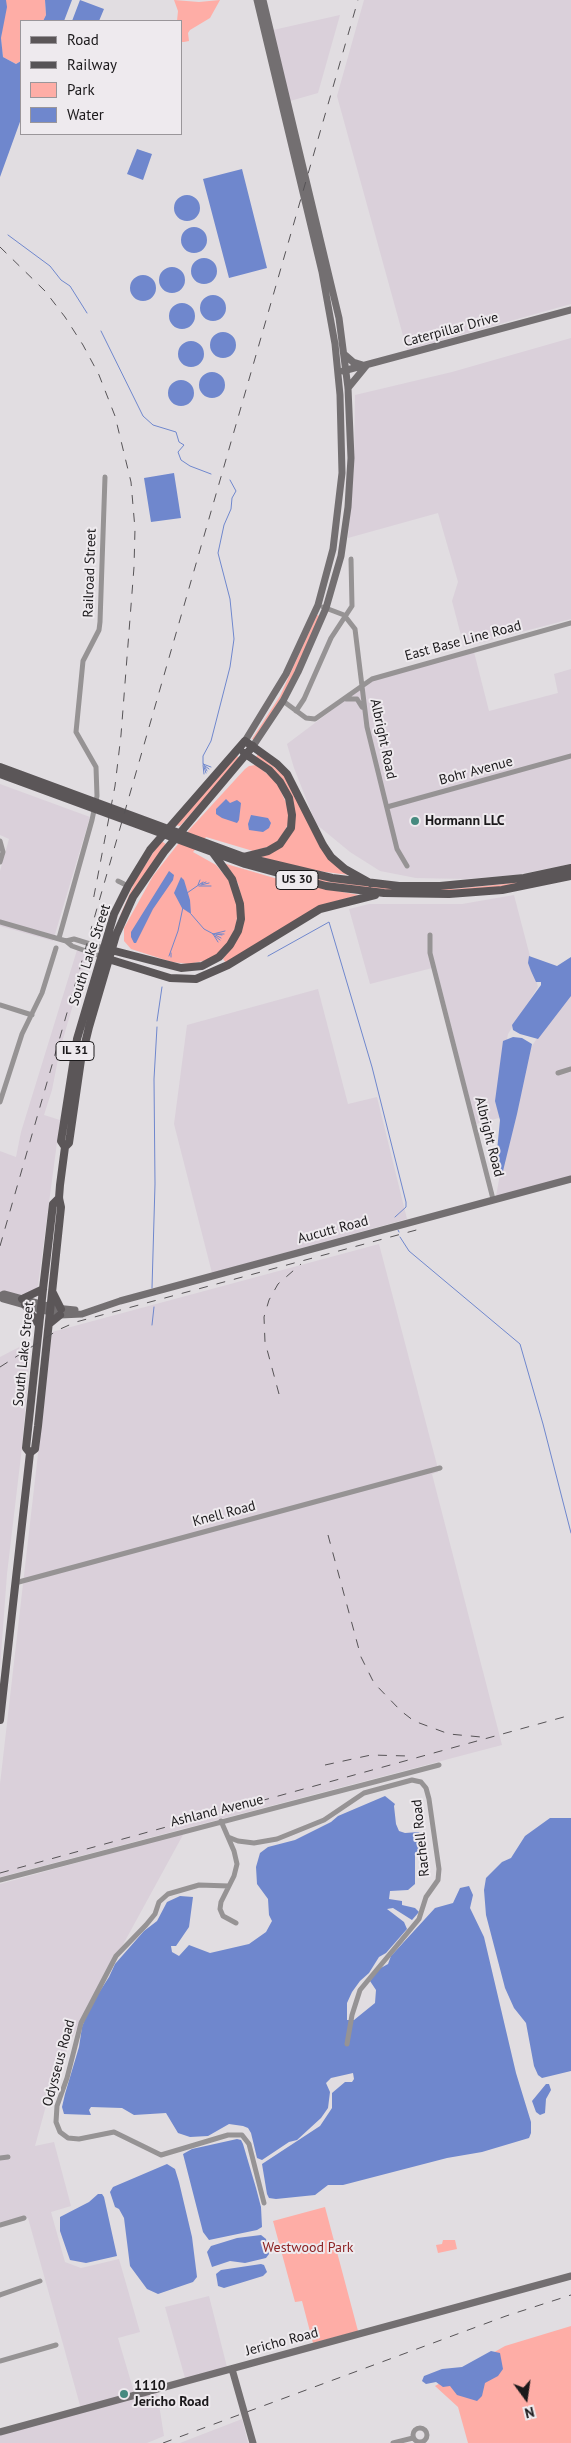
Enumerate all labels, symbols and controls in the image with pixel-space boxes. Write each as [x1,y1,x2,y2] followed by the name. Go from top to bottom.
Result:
[20,20,182,135] legend
[67,30,99,49] text: Road
[67,55,117,74] text: Railway
[67,80,95,99] text: Park
[67,105,104,124] text: Water
[402,309,500,351] street label: Caterpillar Drive
[80,528,100,618] street label: Railroad Street
[403,617,523,665] street label: East Base Line Road
[366,697,400,781] street label: Albright Road
[437,753,515,789] street label: Bohr Avenue
[425,813,504,829] place label: Hormann LLC
[409,815,421,827] marker: Hormann LLC
[276,870,318,890] road number: US 30
[66,902,114,1008] street label: South Lake Street
[56,1042,94,1060] road number: IL 31
[471,1095,507,1179] street label: Albright Road
[296,1213,370,1247] street label: Aucutt Road
[10,1301,38,1407] street label: South Lake Street
[191,1498,257,1530] street label: Knell Road
[169,1791,265,1831] street label: Ashland Avenue
[409,1798,433,1878] street label: Rachell Road
[39,2018,79,2108] street label: Odysseus Road
[263,2240,353,2256] park label: Westwood Park
[244,2324,320,2360] street label: Jericho Road
[501,2373,551,2423] north arrow
[134,2378,209,2410] place label: 1110 Jericho Road
[118,2388,130,2400] marker: 1110 Jericho Road
[523,2403,536,2422] text: N

